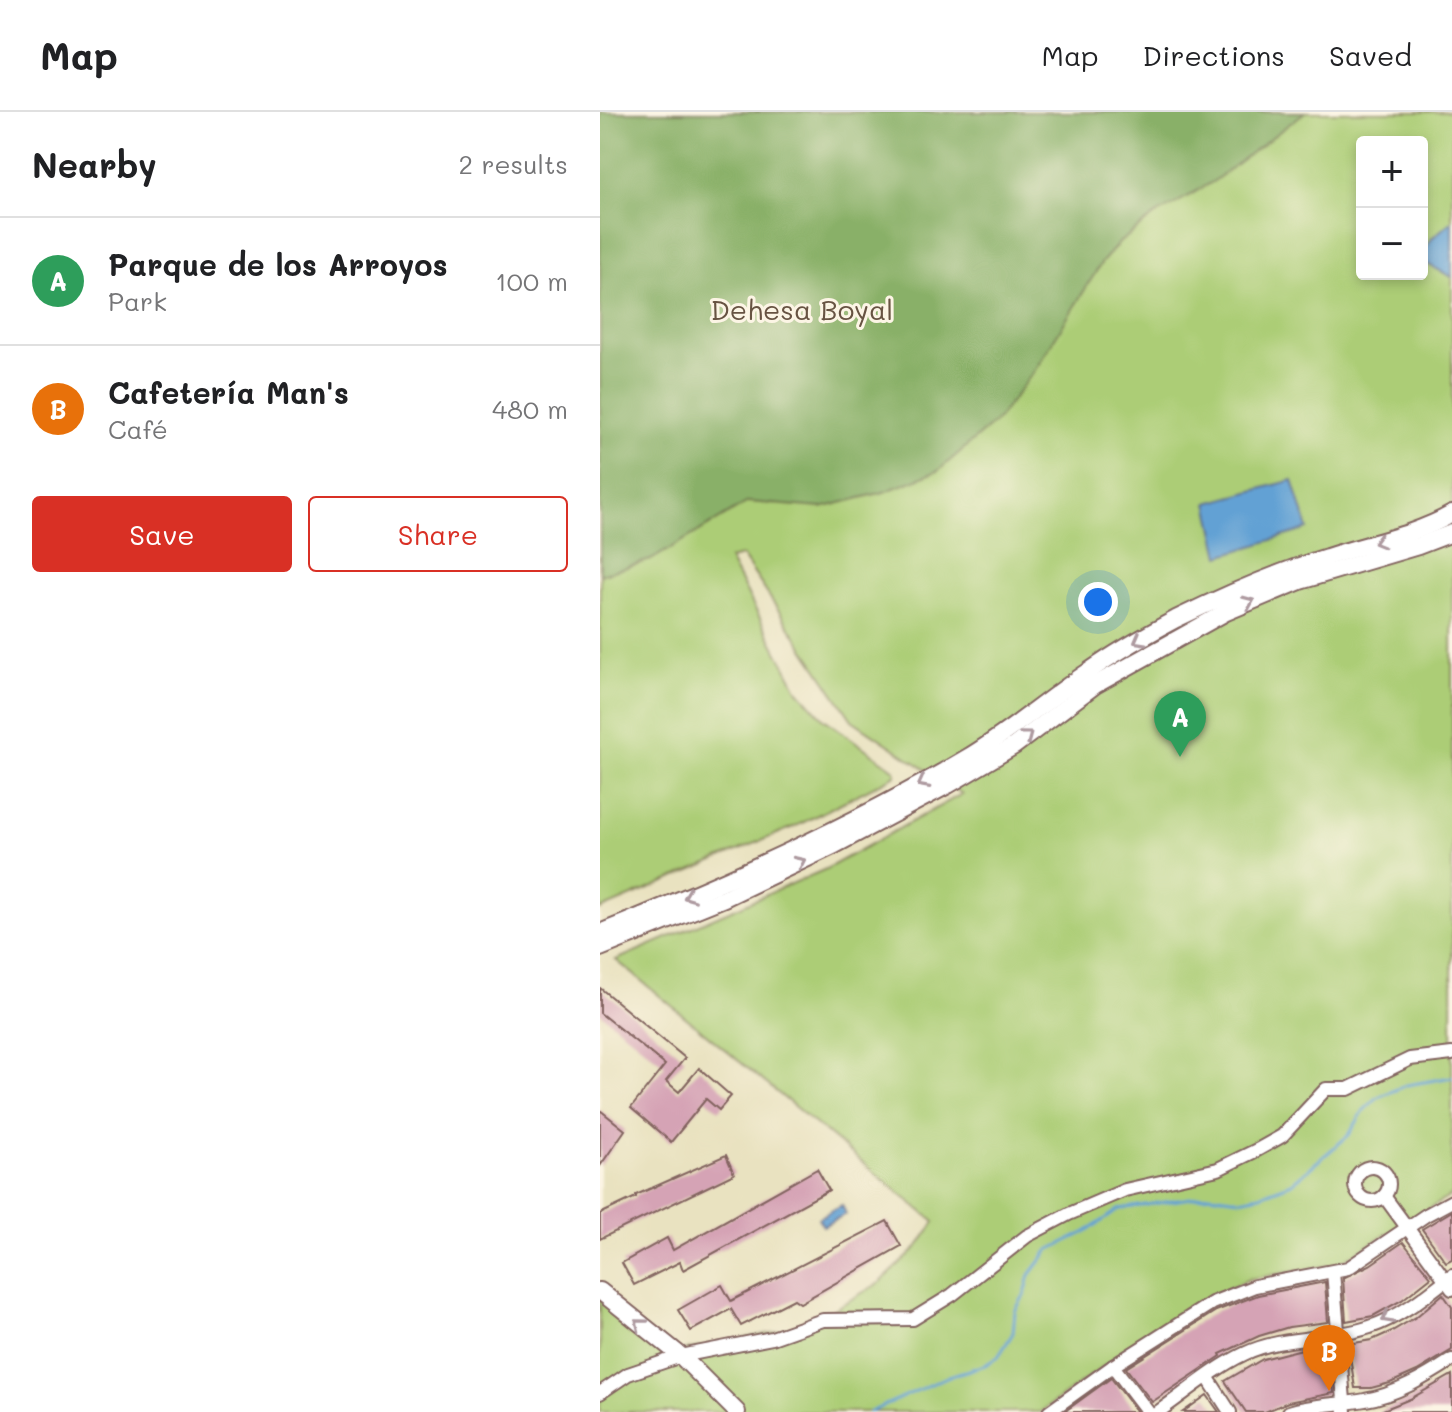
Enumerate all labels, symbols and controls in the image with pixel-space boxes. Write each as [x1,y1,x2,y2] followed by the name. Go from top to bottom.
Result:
[40,30,118,80] text: Map
[1042,37,1099,73] text: Map
[1143,37,1285,73] text: Directions
[1329,37,1412,73] text: Saved
[1356,136,1428,280] map controls
[1356,136,1428,208] button: +
[32,142,157,187] text: Nearby
[459,147,568,181] text: 2 results
[1356,208,1428,280] button: −
[108,244,448,284] text: Parque de los Arroyos
[49,264,67,298] text: A
[495,264,568,298] text: 100 m
[108,284,167,318] text: Park
[711,291,893,327] park label: Dehesa Boyal
[108,372,349,412] text: Cafetería Man's
[49,392,67,426] text: B
[492,392,568,426] text: 480 m
[108,412,168,446] text: Café
[32,496,292,572] button: Save
[308,496,568,572] button: Share
[1373,533,1387,549] one-way arrow
[1078,582,1118,622] your location
[1241,595,1255,611] one-way arrow
[1133,630,1148,645] one-way arrow
[1154,691,1206,757] pin: A
[1019,731,1033,746] one-way arrow
[916,773,931,788] one-way arrow
[792,856,807,872] one-way arrow
[683,887,697,903] one-way arrow
[1381,1309,1396,1324] one-way arrow
[634,1319,649,1333] one-way arrow
[1303,1325,1355,1391] pin: B

